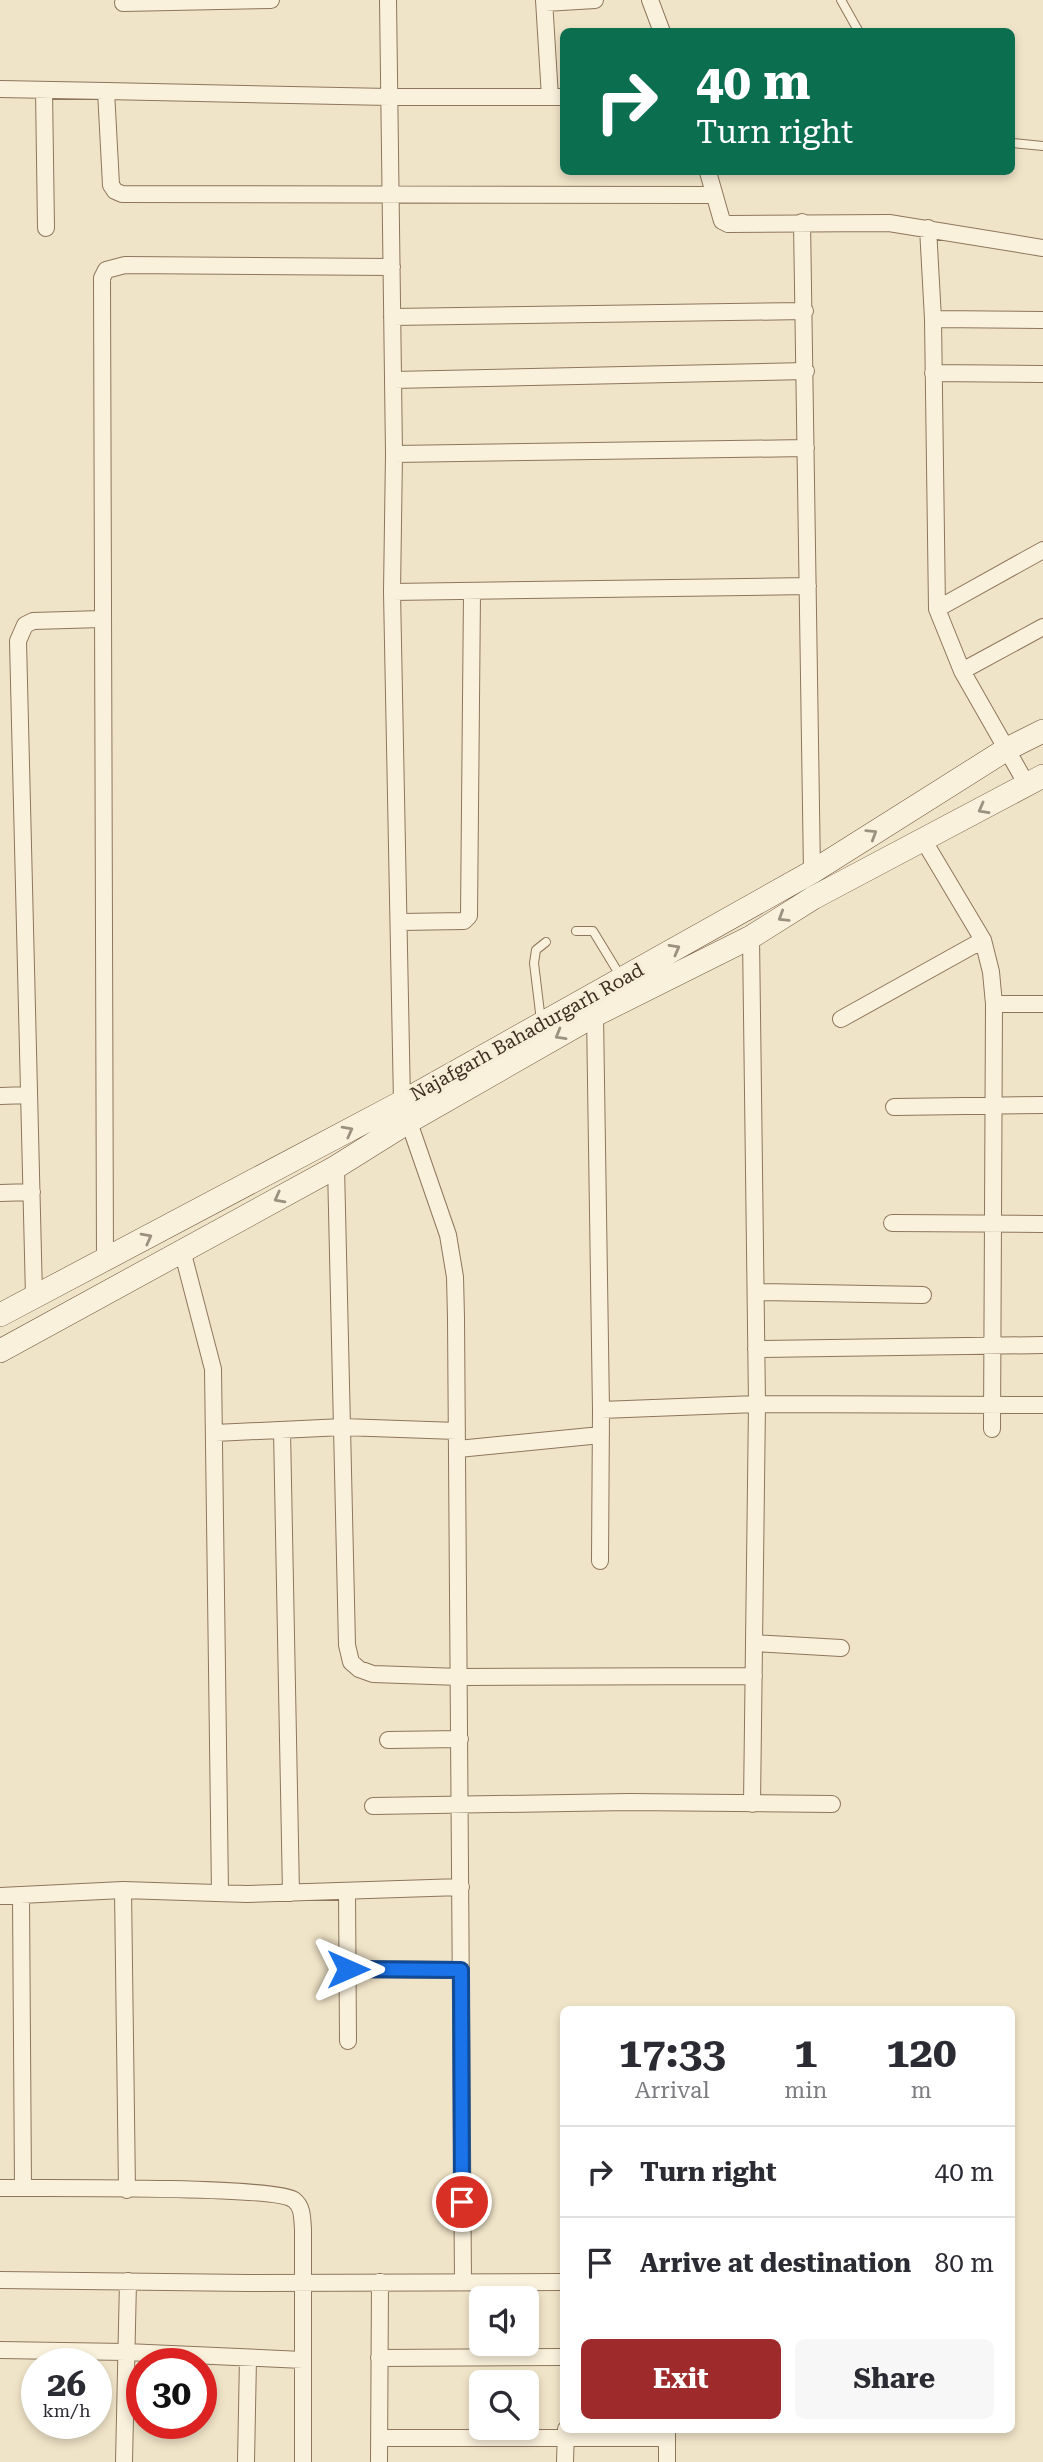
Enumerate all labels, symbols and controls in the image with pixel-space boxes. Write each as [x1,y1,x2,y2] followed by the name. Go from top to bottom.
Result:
[696,54,811,111] text: 40 m
[581,56,672,147] icon: right
[696,113,853,151] text: Turn right
[978,801,990,814] one-way arrow
[864,830,877,843] one-way arrow
[777,909,790,922] one-way arrow
[668,944,680,957] one-way arrow
[406,958,648,1106] street label: Najafgarh Bahadurgarh Road
[555,1027,568,1040] one-way arrow
[341,1126,353,1139] one-way arrow
[273,1190,286,1203] one-way arrow
[140,1233,153,1247] one-way arrow
[311,1932,385,2006] position arrow
[619,2028,726,2077] text: 17:33
[794,2028,818,2077] text: 1
[886,2028,956,2077] text: 120
[635,2077,709,2104] text: Arrival
[784,2077,827,2104] text: min
[911,2077,932,2104] text: m
[581,2153,619,2191] icon: right
[640,2157,776,2187] text: Turn right
[935,2157,994,2187] text: 40 m
[432,2172,492,2232] pin
[443,2183,481,2221] icon: arrive
[581,2244,619,2282] icon: arrive
[640,2248,911,2278] text: Arrive at destination
[935,2248,994,2278] text: 80 m
[469,2286,539,2440] map controls
[469,2286,539,2356] button: sound
[581,2339,781,2419] button: Exit
[795,2339,994,2419] button: Share
[126,2348,217,2439] speed limit sign: 30
[47,2364,86,2405] text: 26
[469,2370,539,2440] button: search
[42,2400,91,2421] text: km/h

